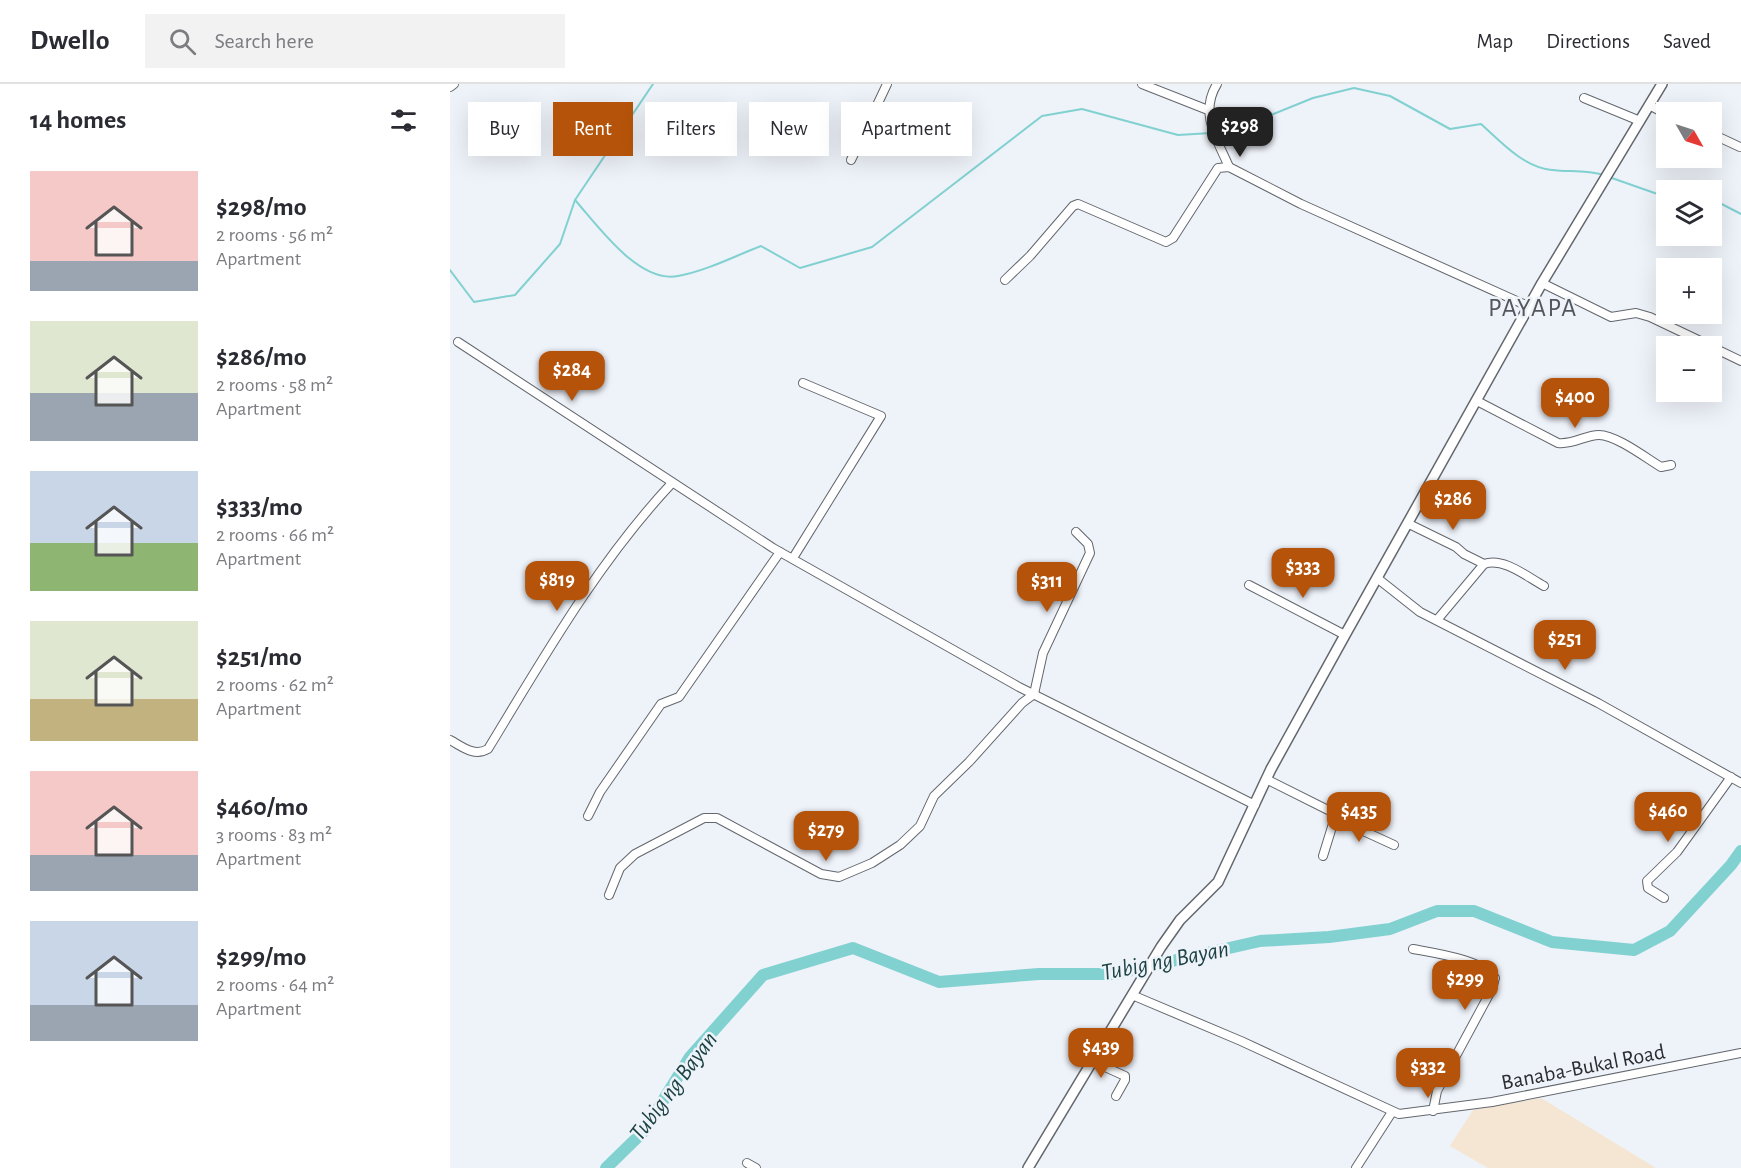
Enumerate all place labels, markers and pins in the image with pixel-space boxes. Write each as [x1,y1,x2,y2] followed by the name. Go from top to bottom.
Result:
[1204,107,1276,158] pin: $298
[536,351,608,402] pin: $284
[1539,378,1611,429] pin: $400
[1417,480,1489,531] pin: $286
[1267,548,1339,599] pin: $333
[521,561,593,612] pin: $819
[1011,562,1083,613] pin: $311
[1529,620,1601,671] pin: $251
[1323,792,1395,843] pin: $435
[1632,792,1704,843] pin: $460
[790,811,862,862] pin: $279
[1429,960,1501,1011] pin: $299
[1065,1028,1137,1079] pin: $439
[1392,1048,1464,1099] pin: $332

